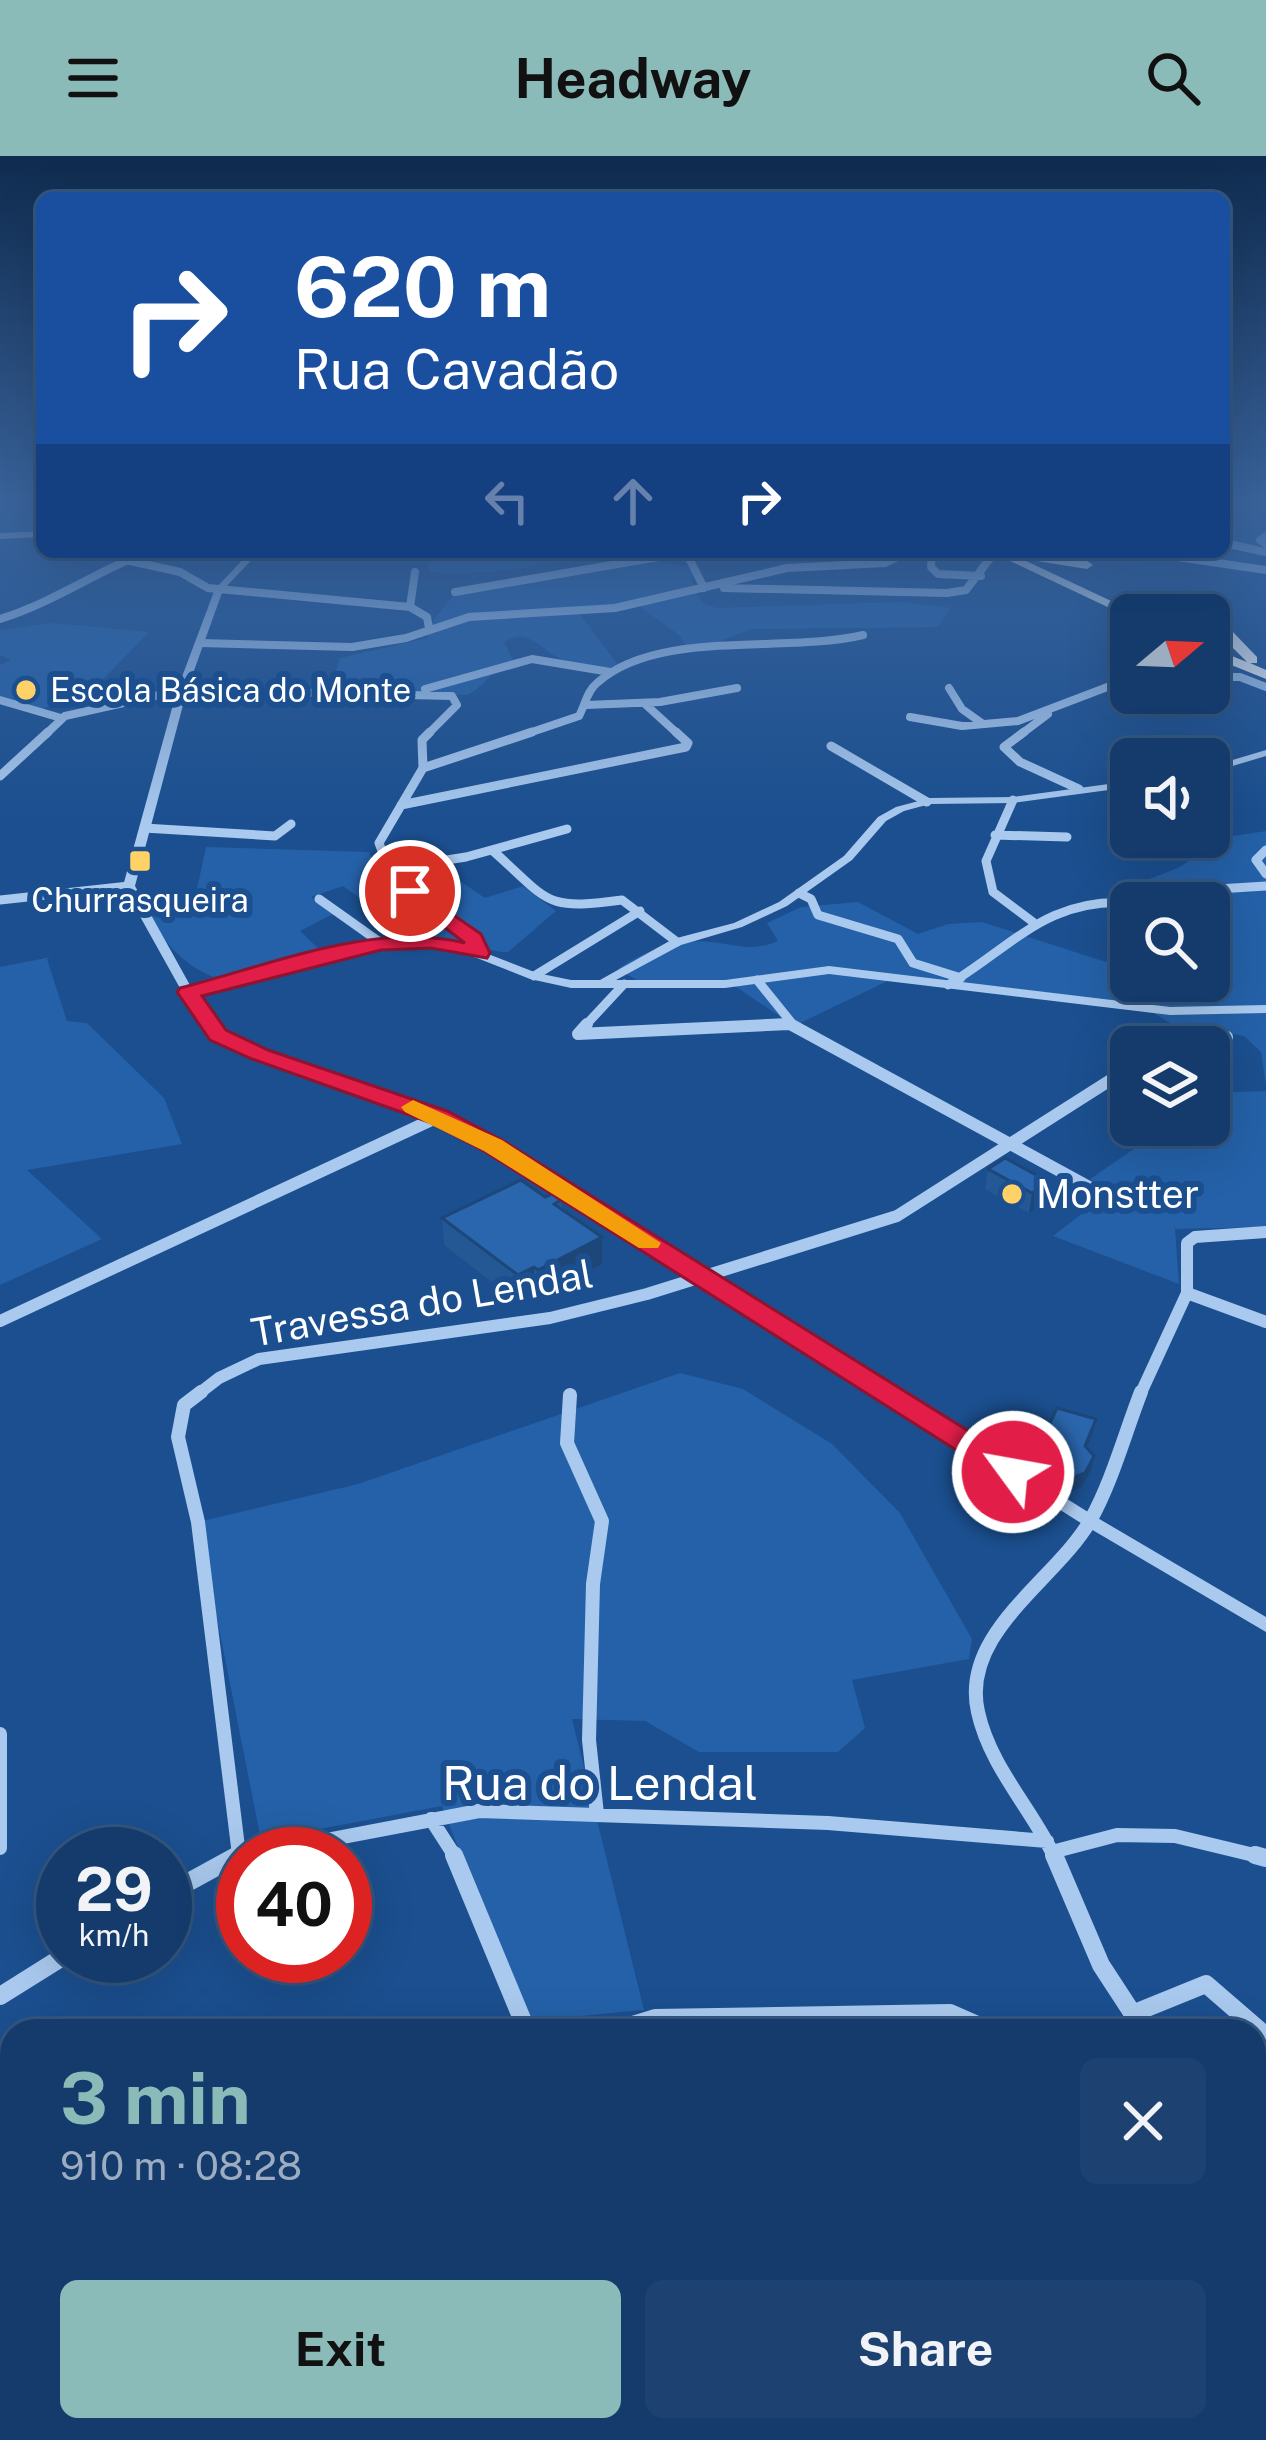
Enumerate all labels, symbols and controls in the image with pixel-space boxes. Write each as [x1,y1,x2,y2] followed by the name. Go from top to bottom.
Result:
[60,45,126,111] icon: menu
[1140,45,1206,111] icon: search
[515,47,751,110] text: Headway
[294,237,551,336] text: 620 m
[96,240,252,396] icon: right
[294,338,619,401] text: Rua Cavadão
[474,468,540,534] icon: left
[600,468,666,534] icon: ahead
[726,468,792,534] icon: right
[1110,594,1230,714] north arrow
[1110,594,1230,1146] map controls
[50,671,411,709] place label: Escola Básica do Monte
[13,677,39,703] marker: Escola Básica do Monte
[1110,738,1230,858] button: sound
[359,840,461,942] pin
[127,848,153,874] marker: Churrasqueira
[377,858,443,924] icon: arrive
[31,881,249,919] place label: Churrasqueira
[1110,882,1230,1002] button: search
[1110,1026,1230,1146] button: layers
[1036,1171,1199,1217] place label: Monstter
[999,1181,1025,1207] marker: Monstter
[248,1250,596,1356] street label: Travessa do Lendal
[950,1409,1076,1535] position arrow
[442,1754,758,1811] street label: Rua do Lendal
[216,1827,372,1983] speed limit sign: 40
[75,1854,153,1925] text: 29
[79,1917,149,1953] text: km/h
[60,2056,251,2140] text: 3 min
[1080,2058,1206,2184] button: close
[60,2143,302,2189] text: 910 m · 08:28
[60,2280,621,2418] button: Exit
[645,2280,1206,2418] button: Share

